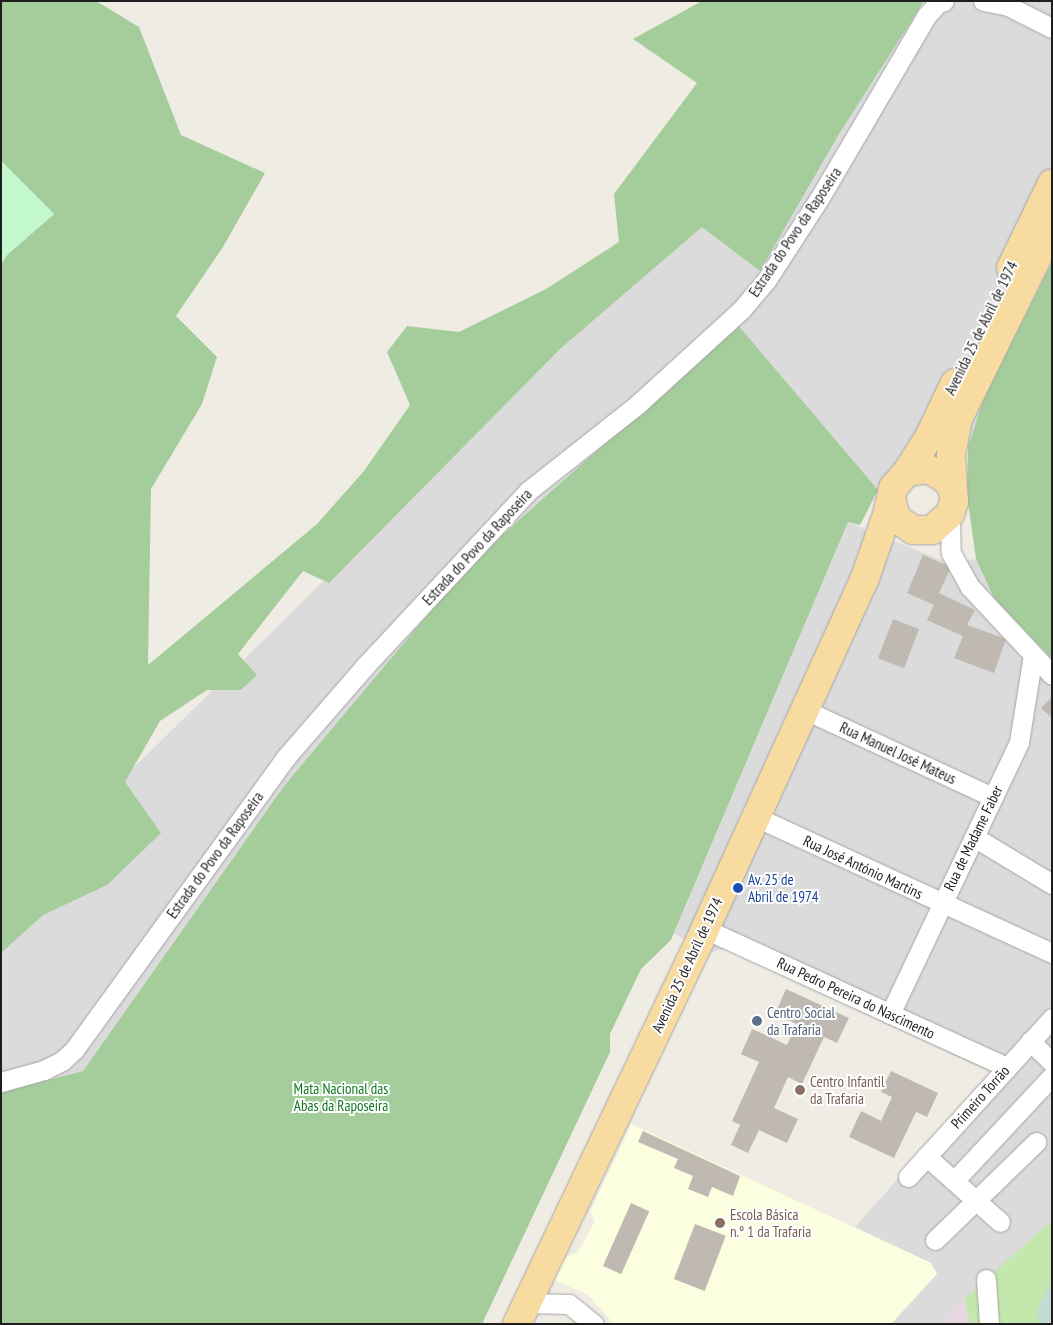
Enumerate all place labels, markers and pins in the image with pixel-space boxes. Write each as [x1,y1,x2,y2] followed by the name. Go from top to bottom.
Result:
[748,870,819,905] place label: Av. 25 de Abril de 1974
[732,882,744,894] marker: Av. 25 de Abril de 1974
[767,1003,835,1038] place label: Centro Social da Trafaria
[751,1015,763,1027] marker: Centro Social da Trafaria
[810,1072,885,1107] place label: Centro Infantil da Trafaria
[794,1084,806,1096] marker: Centro Infantil da Trafaria
[730,1205,812,1240] place label: Escola Básica n.º 1 da Trafaria
[714,1217,726,1229] marker: Escola Básica n.º 1 da Trafaria

